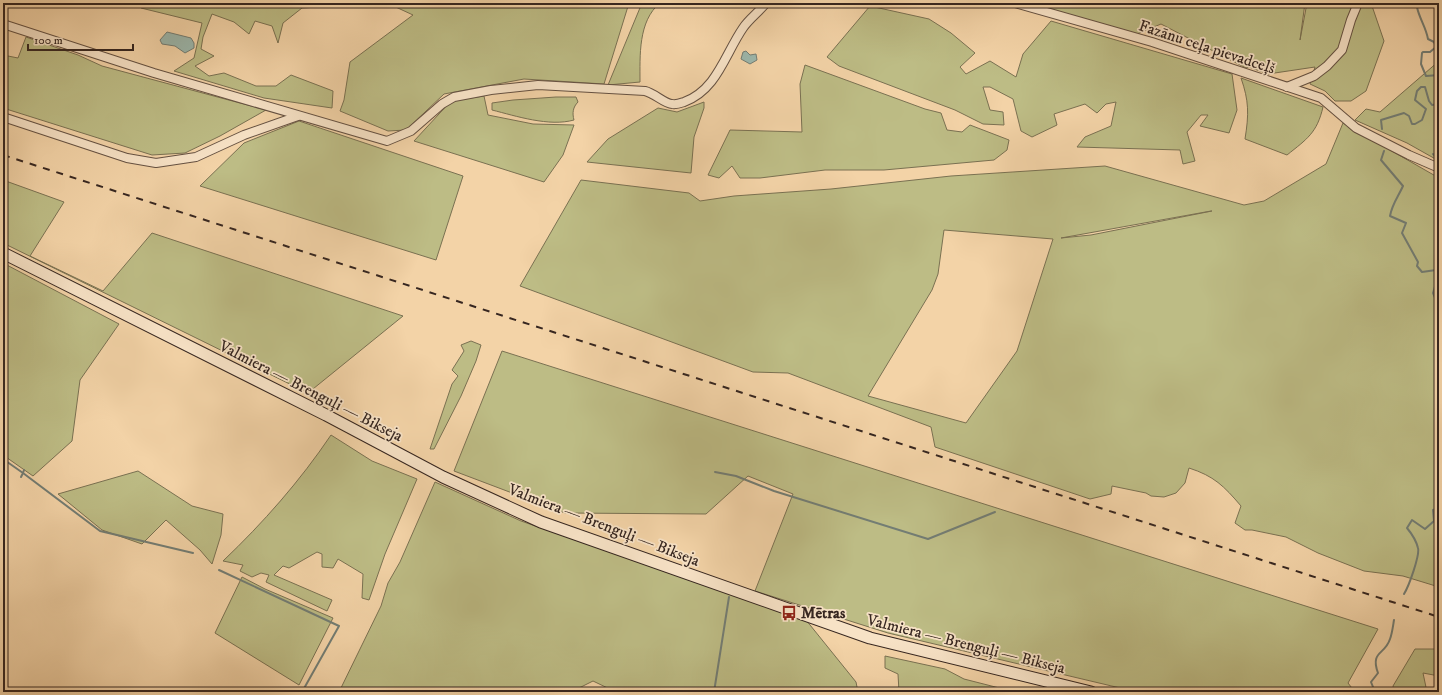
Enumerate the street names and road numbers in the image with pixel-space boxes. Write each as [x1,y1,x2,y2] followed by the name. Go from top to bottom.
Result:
[1136,16,1278,78] street label: Fazānu ceļa pievadceļš
[215,335,406,446] street label: Valmiera — Brenguļi — Bikseja
[504,479,703,571] street label: Valmiera — Brenguļi — Bikseja
[864,609,1067,678] street label: Valmiera — Brenguļi — Bikseja

